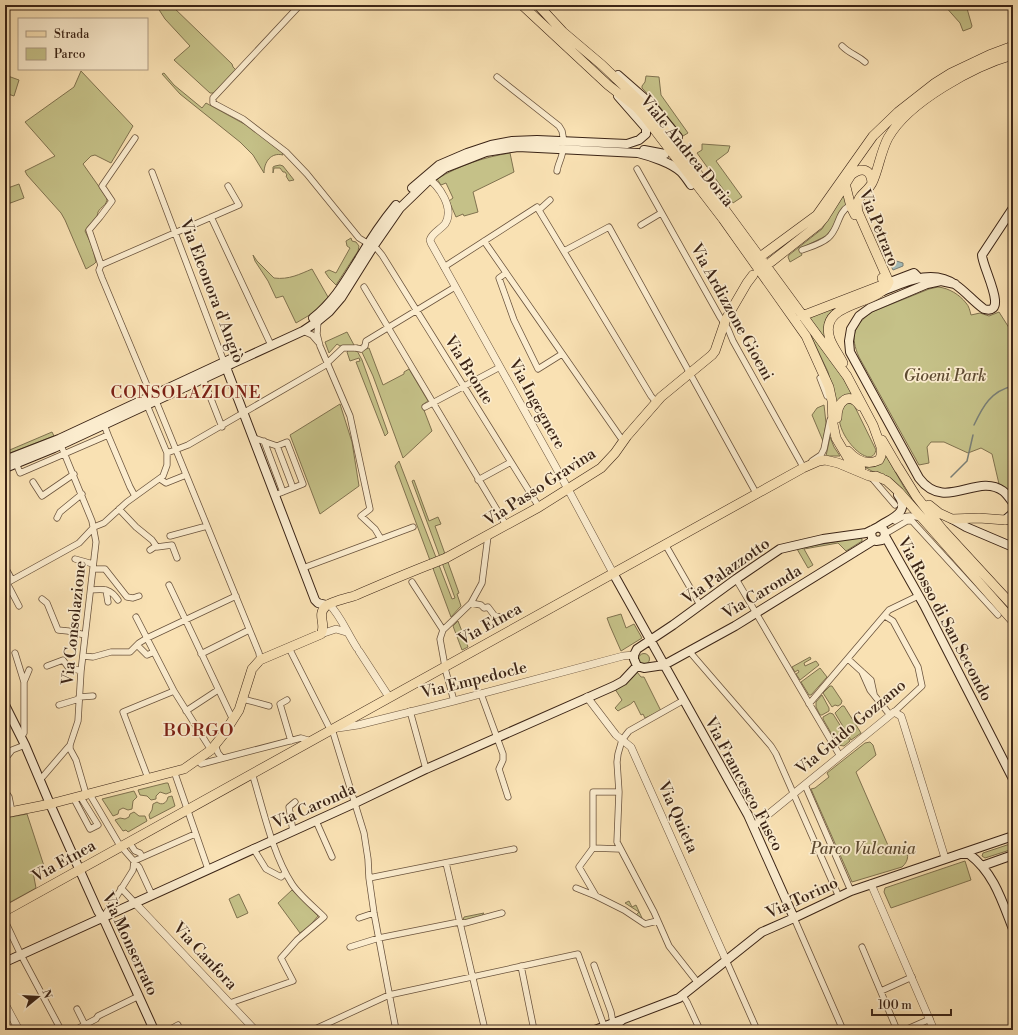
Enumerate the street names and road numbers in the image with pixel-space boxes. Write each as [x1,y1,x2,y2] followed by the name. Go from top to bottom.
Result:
[635,90,739,212] street label: Viale Andrea Doria
[854,186,904,270] street label: Via Petraro
[175,215,249,366] street label: Via Eleonora d'Angiò
[686,239,778,384] street label: Via Ardizzone Gioeni
[440,331,498,408] street label: Via Bronte
[504,355,570,452] street label: Via Ingegnere
[480,443,600,531] street label: Via Passo Gravina
[677,533,774,609] street label: Via Palazzotto
[893,533,997,705] street label: Via Rosso di San Secondo
[57,560,90,687] street label: Via Consolazione
[718,560,806,624] street label: Via Caronda
[454,598,526,650] street label: Via Etnea
[418,657,529,703] street label: Via Empedocle
[791,675,910,780] street label: Via Guido Gozzano
[700,713,788,855] street label: Via Francesco Fusco
[653,777,703,857] street label: Via Quieta
[268,778,359,834] street label: Via Caronda
[28,835,100,887] street label: Via Etnea
[762,873,841,924] street label: Via Torino
[97,888,163,999] street label: Via Monserrato
[168,917,242,995] street label: Via Canfora

